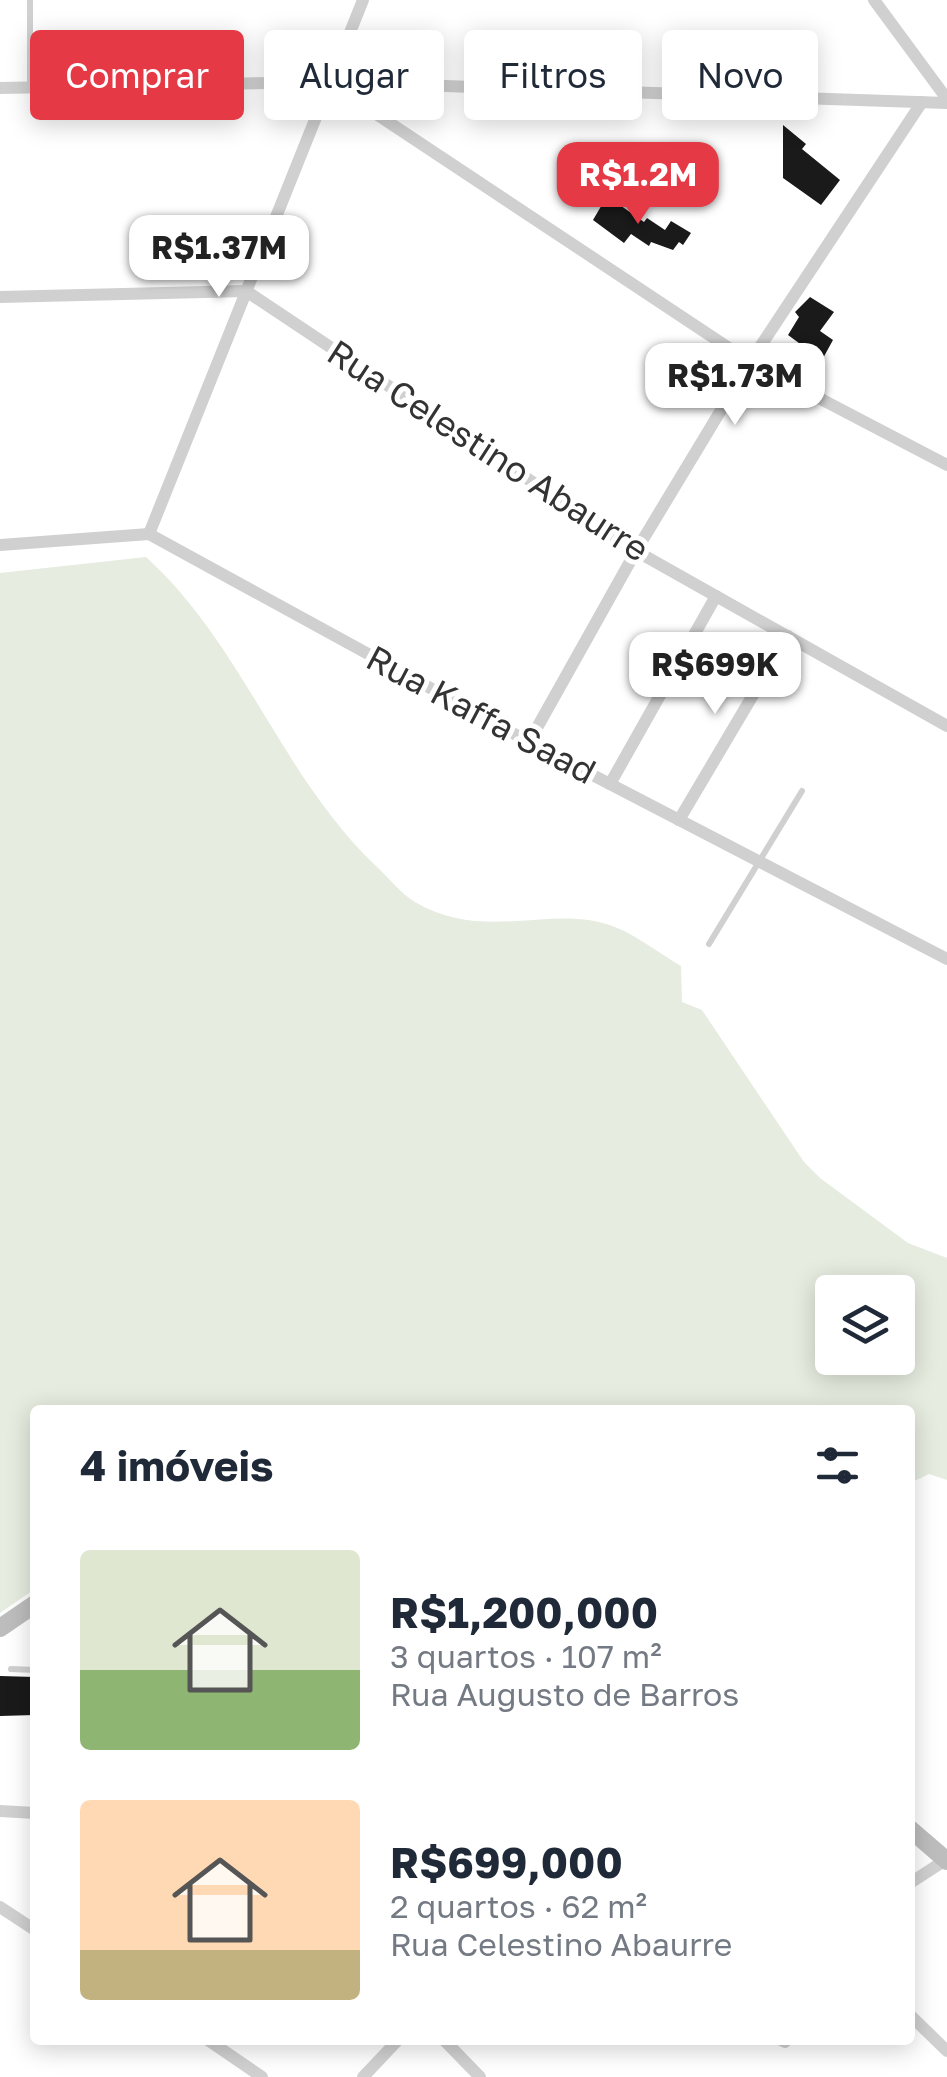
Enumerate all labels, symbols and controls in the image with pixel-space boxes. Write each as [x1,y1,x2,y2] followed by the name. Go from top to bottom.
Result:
[30,30,244,120] chip: Comprar
[264,30,444,120] chip: Alugar
[464,30,642,120] chip: Filtros
[662,30,818,120] chip: Novo
[557,142,719,227] pin: R$1.2M
[579,155,697,193] text: R$1.2M
[127,215,311,300] pin: R$1.37M
[151,228,287,266] text: R$1.37M
[320,331,657,570] street label: Rua Celestino Abaurre
[643,343,827,428] pin: R$1.73M
[667,356,803,394] text: R$1.73M
[634,632,796,717] pin: R$699K
[360,636,603,792] street label: Rua Kaffa Saad
[651,645,779,683] text: R$699K
[815,1275,915,1375] map controls
[815,1275,915,1375] button: layers
[810,1438,865,1493] icon: filters
[80,1440,274,1490] text: 4 imóveis
[390,1587,658,1637] text: R$1,200,000
[160,1590,280,1710] icon: home
[390,1637,662,1675] text: 3 quartos · 107 m²
[390,1675,739,1713] text: Rua Augusto de Barros
[390,1837,623,1887] text: R$699,000
[160,1840,280,1960] icon: home
[390,1887,647,1925] text: 2 quartos · 62 m²
[390,1925,732,1963] text: Rua Celestino Abaurre

